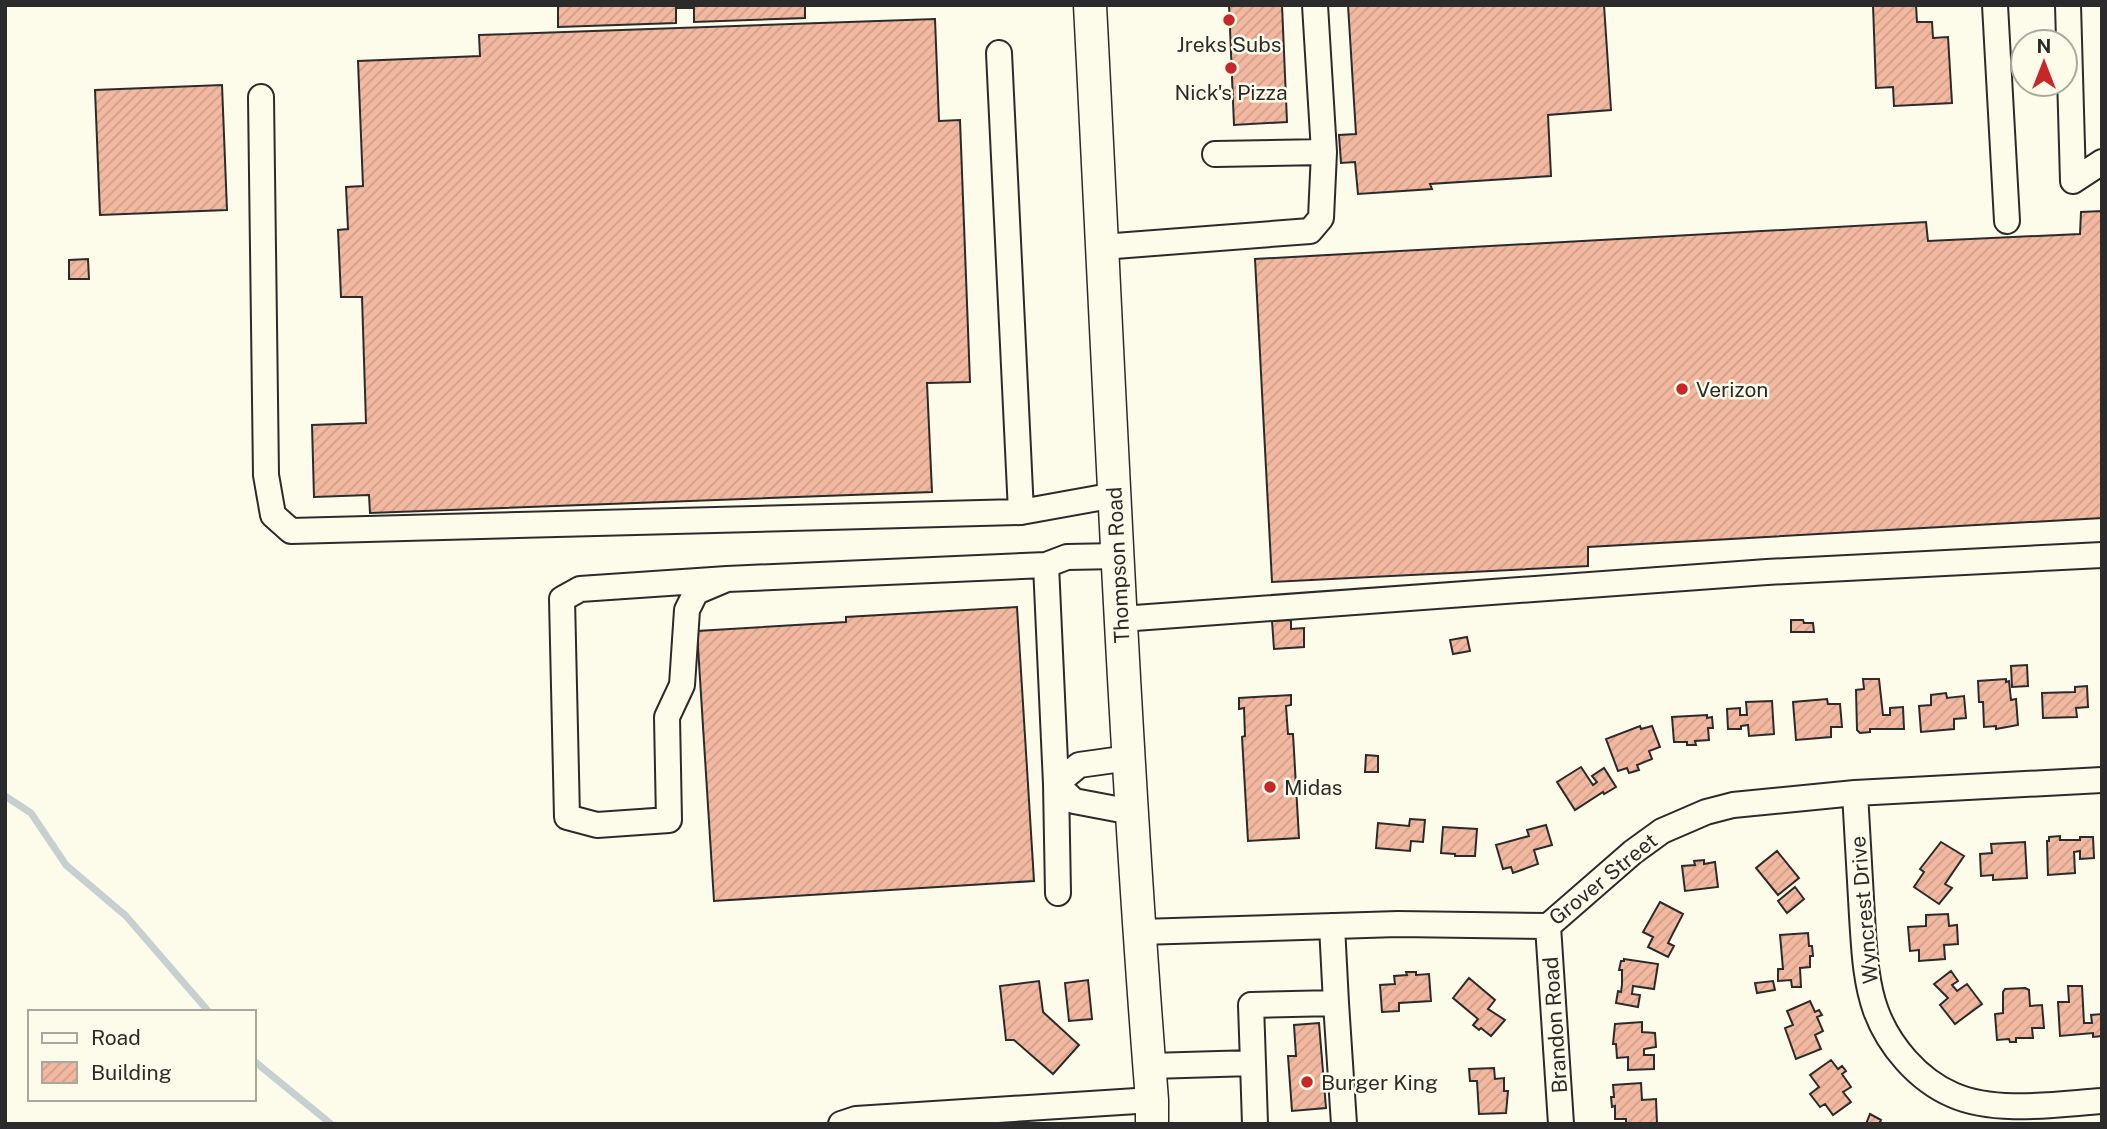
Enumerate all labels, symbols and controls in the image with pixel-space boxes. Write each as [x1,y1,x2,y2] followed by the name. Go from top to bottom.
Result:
[1221,12,1237,28] marker: Jreks Subs
[2009,28,2079,98] north arrow
[1177,32,1281,57] place label: Jreks Subs
[2037,35,2051,57] text: N
[1223,60,1239,76] marker: Nick's Pizza
[1174,80,1288,105] place label: Nick's Pizza
[1696,377,1769,402] place label: Verizon
[1674,381,1690,397] marker: Verizon
[1101,486,1135,644] street label: Thompson Road
[1284,775,1342,800] place label: Midas
[1262,779,1278,795] marker: Midas
[1544,828,1662,930] street label: Grover Street
[1845,835,1883,985] street label: Wyncrest Drive
[1538,956,1572,1094] street label: Brandon Road
[28,1010,256,1101] legend
[91,1025,141,1050] text: Road
[91,1060,172,1085] text: Building
[1321,1070,1438,1095] place label: Burger King
[1299,1074,1315,1090] marker: Burger King

